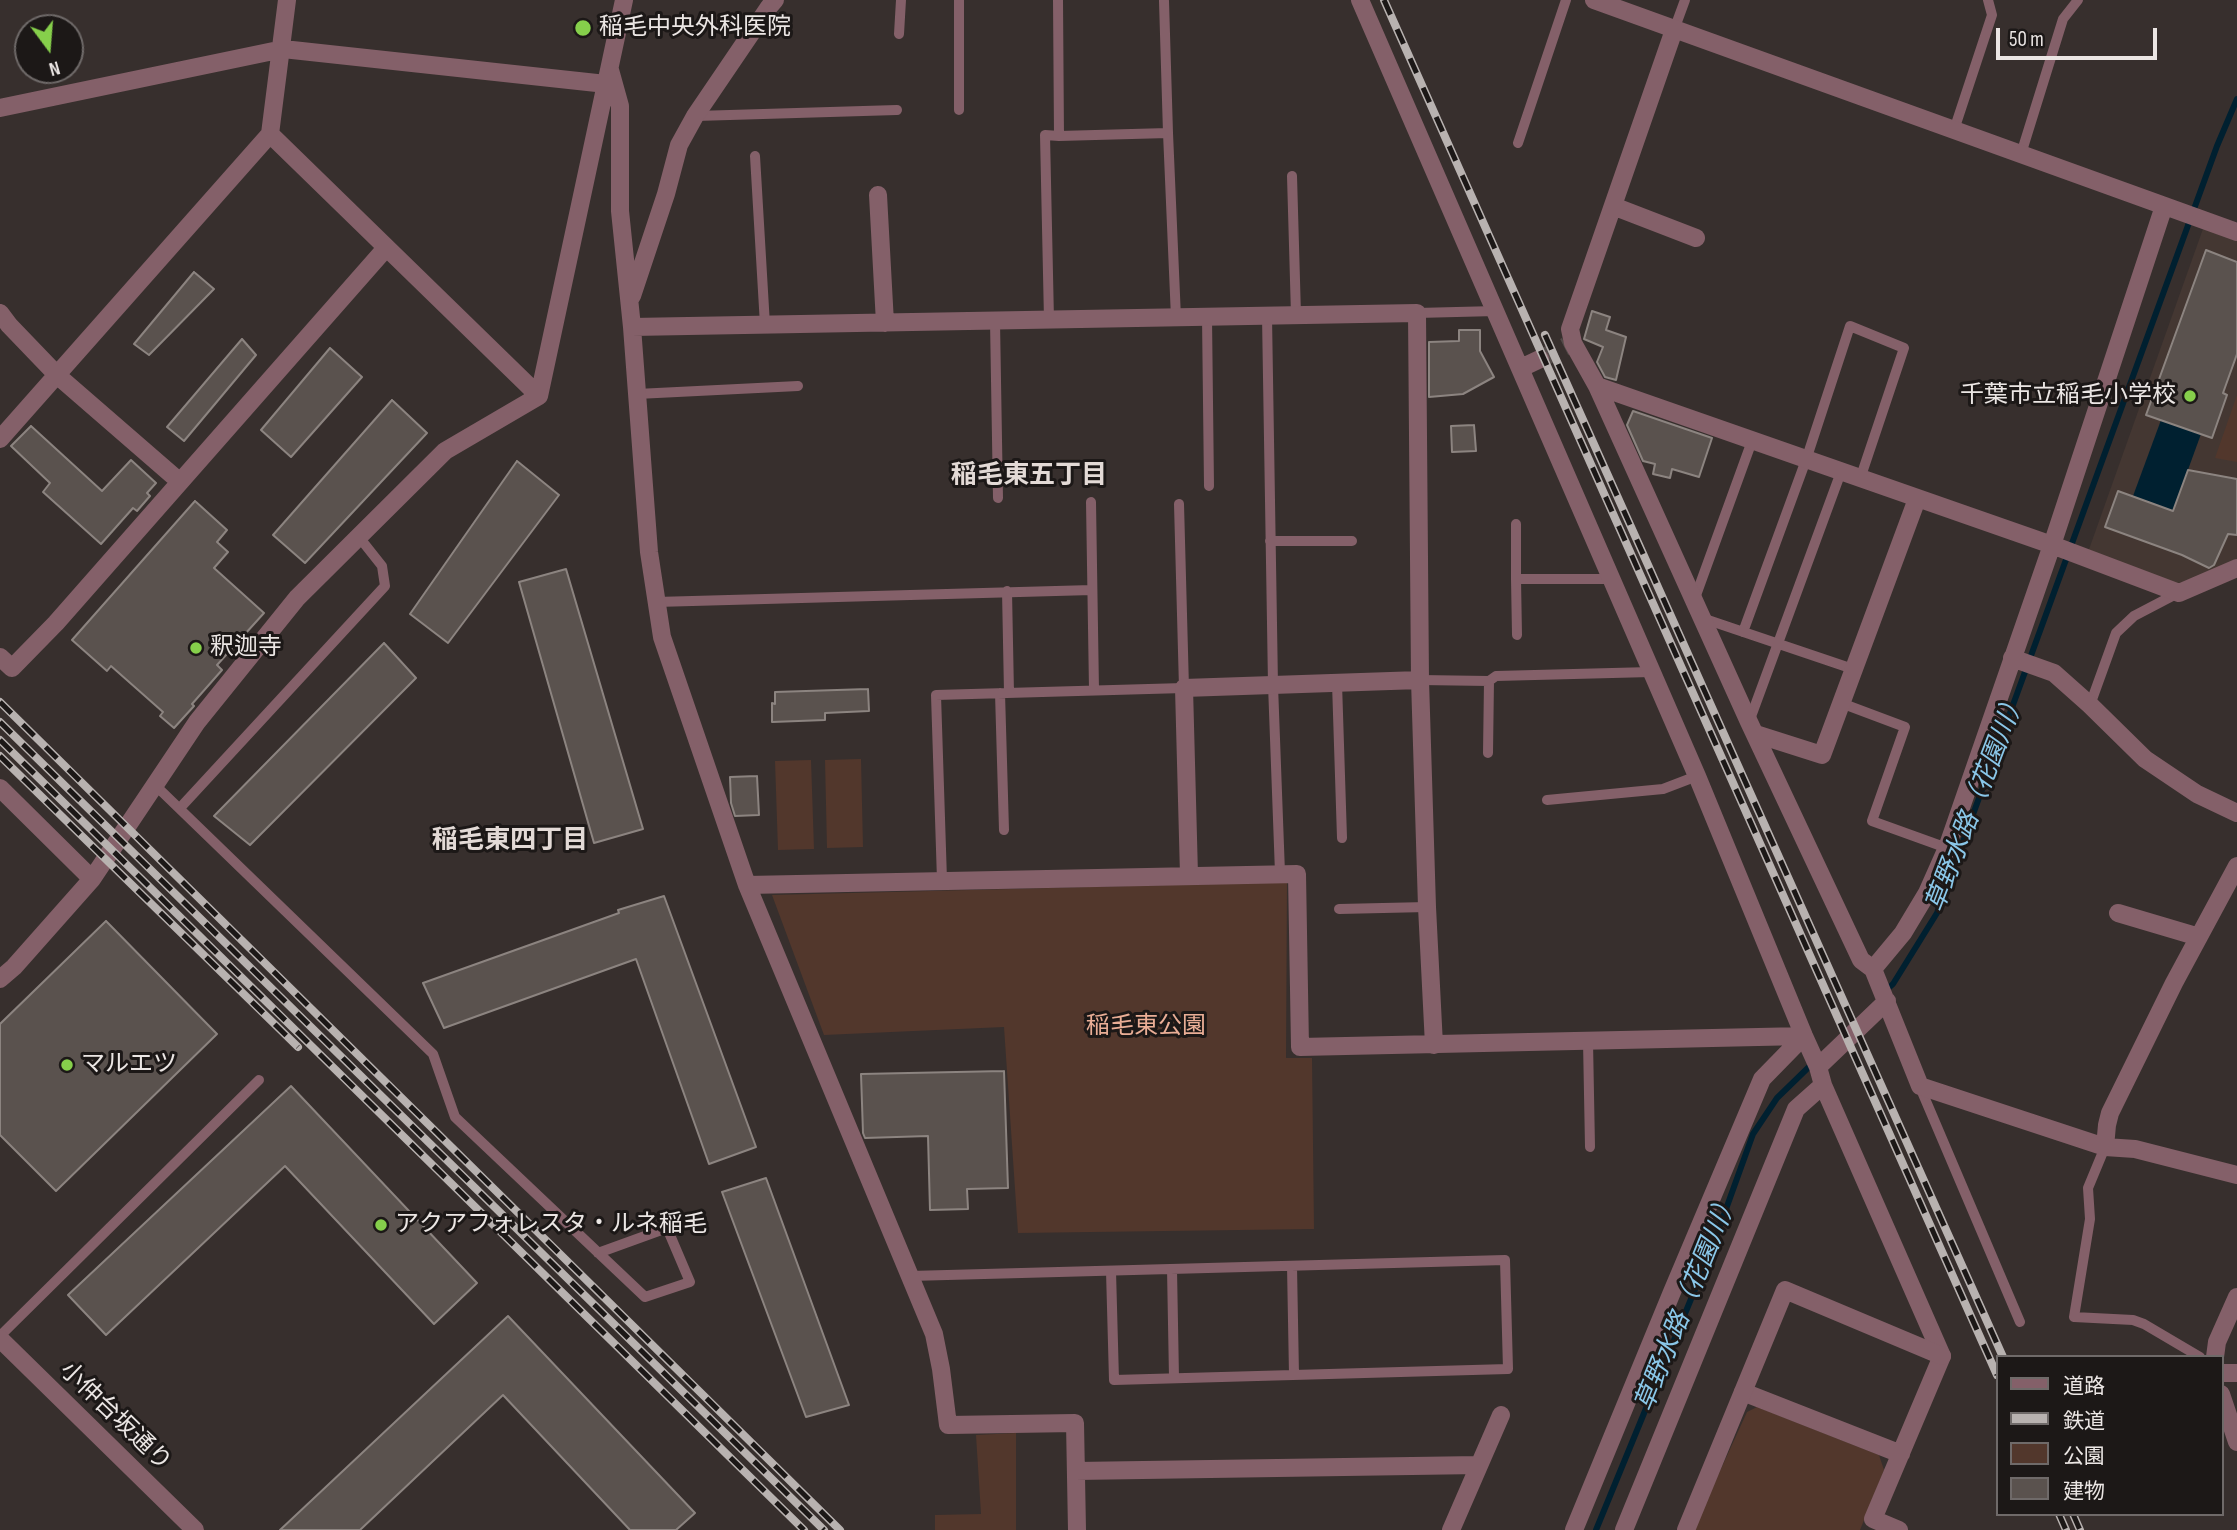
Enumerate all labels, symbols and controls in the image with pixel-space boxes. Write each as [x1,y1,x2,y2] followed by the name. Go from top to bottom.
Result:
[14,14,84,84] north arrow
[599,14,791,42] place label: 稲毛中央外科医院
[1999,14,2160,58] scale bar
[573,18,593,38] marker: 稲毛中央外科医院
[2009,27,2044,52] text: 50 m
[46,55,62,80] text: N
[1960,382,2176,410] place label: 千葉市立稲毛小学校
[2182,388,2198,404] marker: 千葉市立稲毛小学校
[951,460,1107,492] district label: 稲毛東五丁目
[210,634,282,662] place label: 釈迦寺
[188,640,204,656] marker: 釈迦寺
[1921,687,2033,917] water label: 草野水路（花園川）
[432,825,588,857] district label: 稲毛東四丁目
[1086,1013,1206,1041] park label: 稲毛東公園
[81,1051,177,1079] place label: マルエツ
[59,1057,75,1073] marker: マルエツ
[1630,1188,1746,1416] water label: 草野水路（花園川）
[395,1211,707,1239] place label: アクアフォレスタ・ルネ稲毛
[373,1217,389,1233] marker: アクアフォレスタ・ルネ稲毛
[1996,1355,2223,1516] legend
[53,1357,177,1477] street label: 小仲台坂通り
[2063,1374,2105,1399] text: 道路
[2063,1409,2105,1434] text: 鉄道
[2063,1444,2105,1469] text: 公園
[2063,1479,2105,1504] text: 建物

